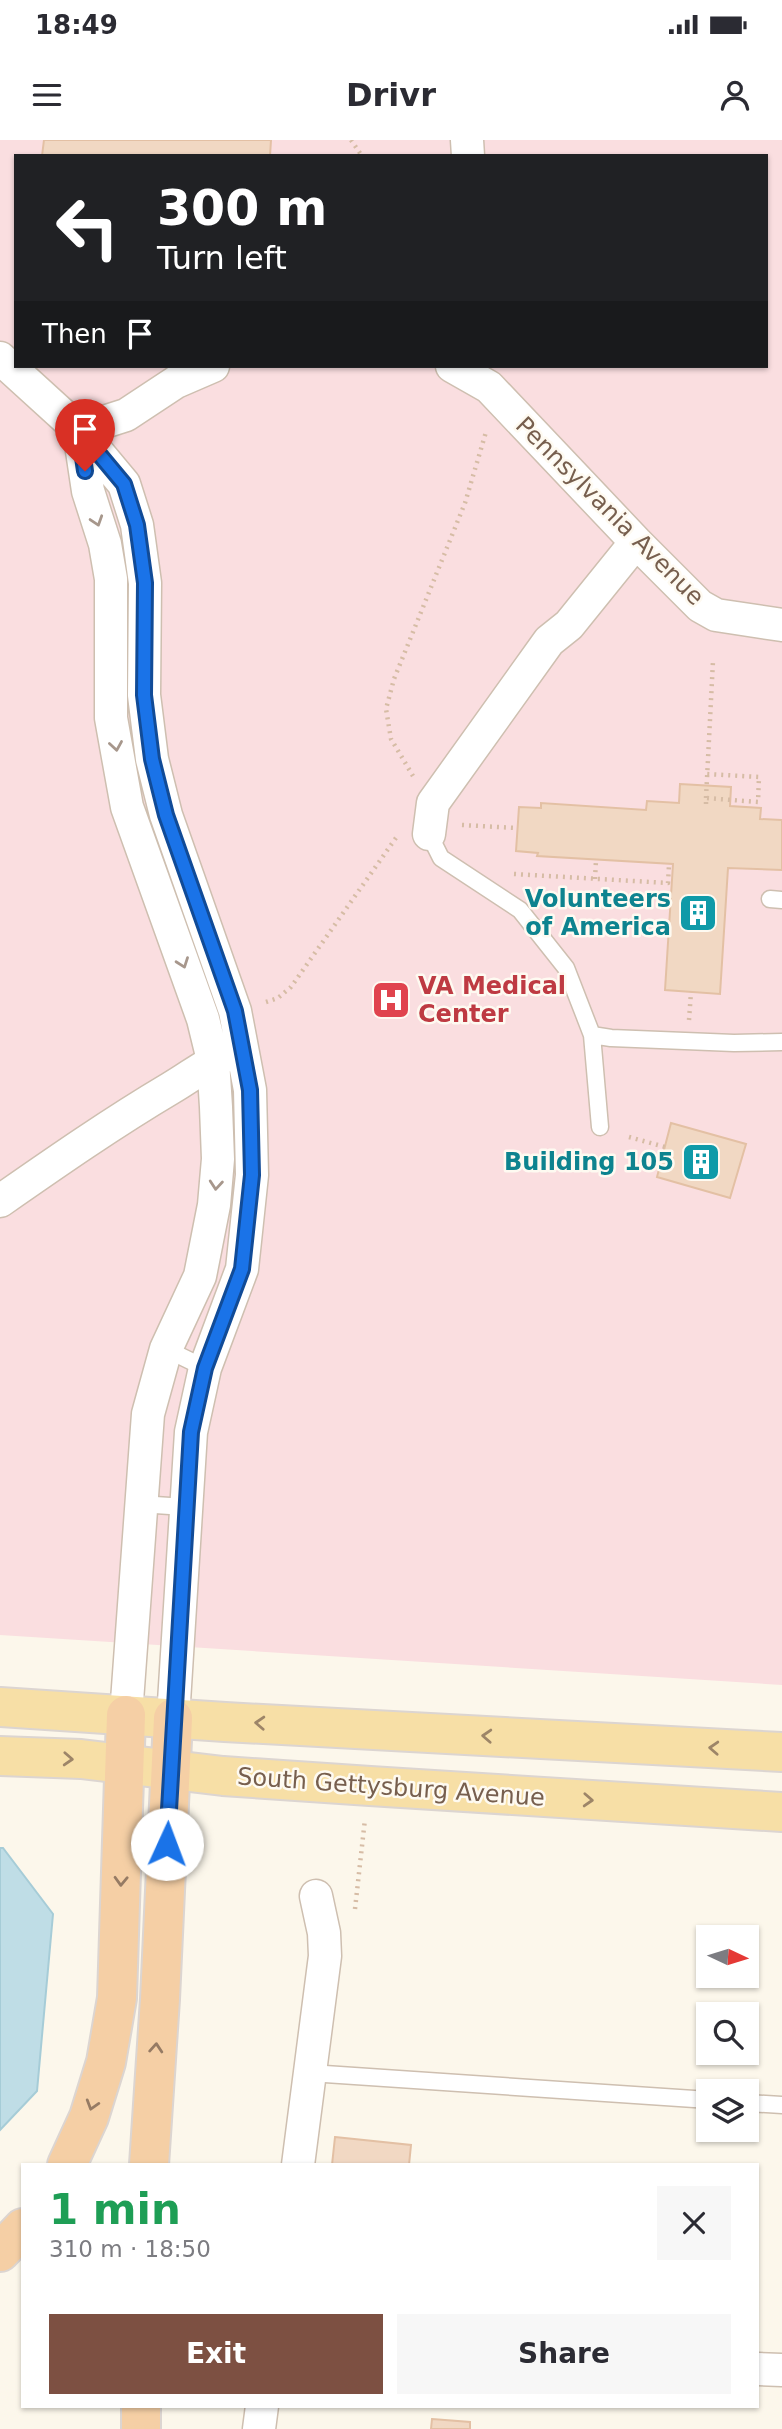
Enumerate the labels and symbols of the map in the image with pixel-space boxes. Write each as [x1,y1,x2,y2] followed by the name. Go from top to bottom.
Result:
[55,399,115,471] pin
[510,411,710,611] street label: Pennsylvania Avenue
[89,514,103,526] one-way arrow
[108,740,123,752] one-way arrow
[525,885,671,941] place label: Volunteers of America
[677,892,719,934] building icon: Volunteers of America
[174,956,188,968] one-way arrow
[418,972,566,1028] place label: VA Medical Center
[370,979,412,1021] hospital icon: VA Medical Center
[680,1141,722,1183] building icon: Building 105
[504,1148,674,1176] place label: Building 105
[209,1180,224,1191] one-way arrow
[254,1716,265,1731] one-way arrow
[481,1728,492,1743] one-way arrow
[708,1741,719,1756] one-way arrow
[63,1751,74,1766] one-way arrow
[236,1762,546,1812] street label: South Gettysburg Avenue
[583,1792,594,1807] one-way arrow
[130,1807,204,1881] position arrow
[113,1876,129,1887] one-way arrow
[696,1925,760,1988] north arrow
[148,2042,163,2053] one-way arrow
[86,2099,101,2111] one-way arrow

